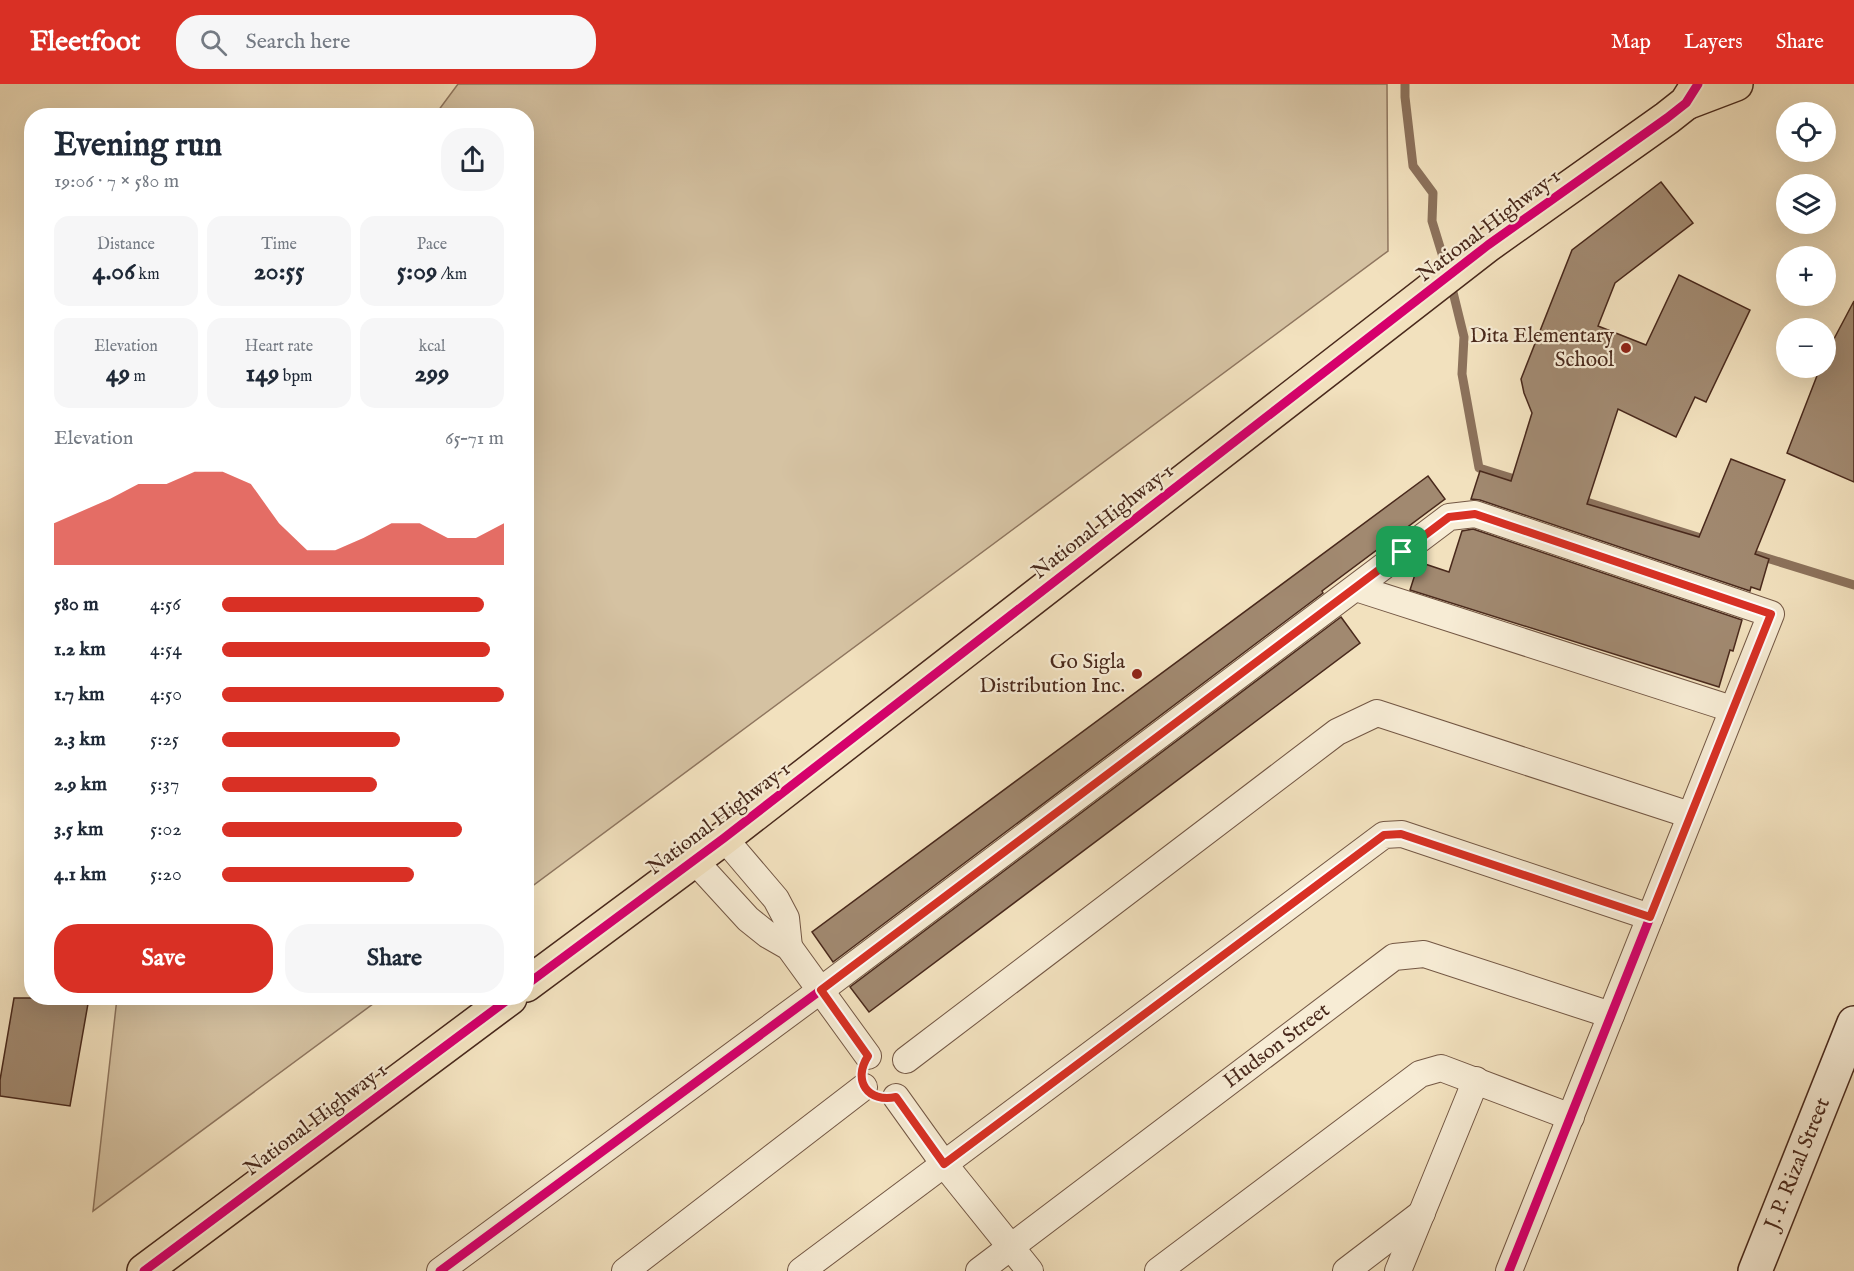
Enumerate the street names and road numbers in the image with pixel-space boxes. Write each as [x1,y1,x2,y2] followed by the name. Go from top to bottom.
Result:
[1412,163,1566,289] street label: National Highway 1
[1027,458,1179,586] street label: National Highway 1
[642,756,796,882] street label: National Highway 1
[1218,997,1336,1095] street label: Hudson Street
[239,1057,393,1183] street label: National Highway 1
[1758,1094,1837,1236] street label: J. P. Rizal Street

